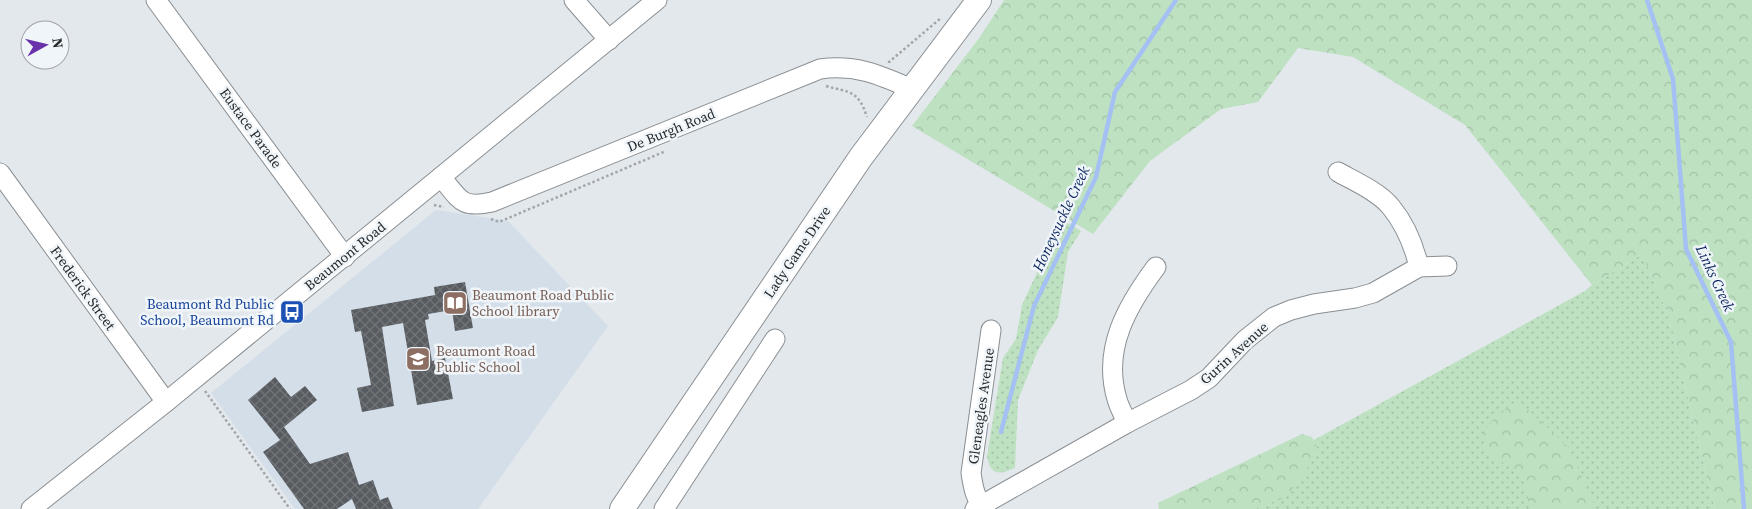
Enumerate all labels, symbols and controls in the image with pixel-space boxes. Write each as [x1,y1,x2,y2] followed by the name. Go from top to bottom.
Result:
[20,20,70,70] north arrow
[47,37,68,50] text: N
[215,84,287,172] street label: Eustace Parade
[624,103,718,157] street label: De Burgh Road
[1026,162,1095,276] water label: Honeysuckle Creek
[759,202,835,302] street label: Lady Game Drive
[300,217,390,295] street label: Beaumont Road
[1691,240,1740,315] water label: Links Creek
[46,242,121,335] street label: Frederick Street
[472,285,614,321] place label: Beaumont Road Public School library
[442,290,468,316] library icon: Beaumont Road Public School library
[140,294,274,330] place label: Beaumont Rd Public School, Beaumont Rd
[279,299,305,325] bus stop icon: Beaumont Rd Public School, Beaumont Rd
[1196,317,1272,389] street label: Gurin Avenue
[436,341,535,377] place label: Beaumont Road Public School
[405,346,431,372] school or university icon: Beaumont Road Public School
[963,347,999,465] street label: Gleneagles Avenue

